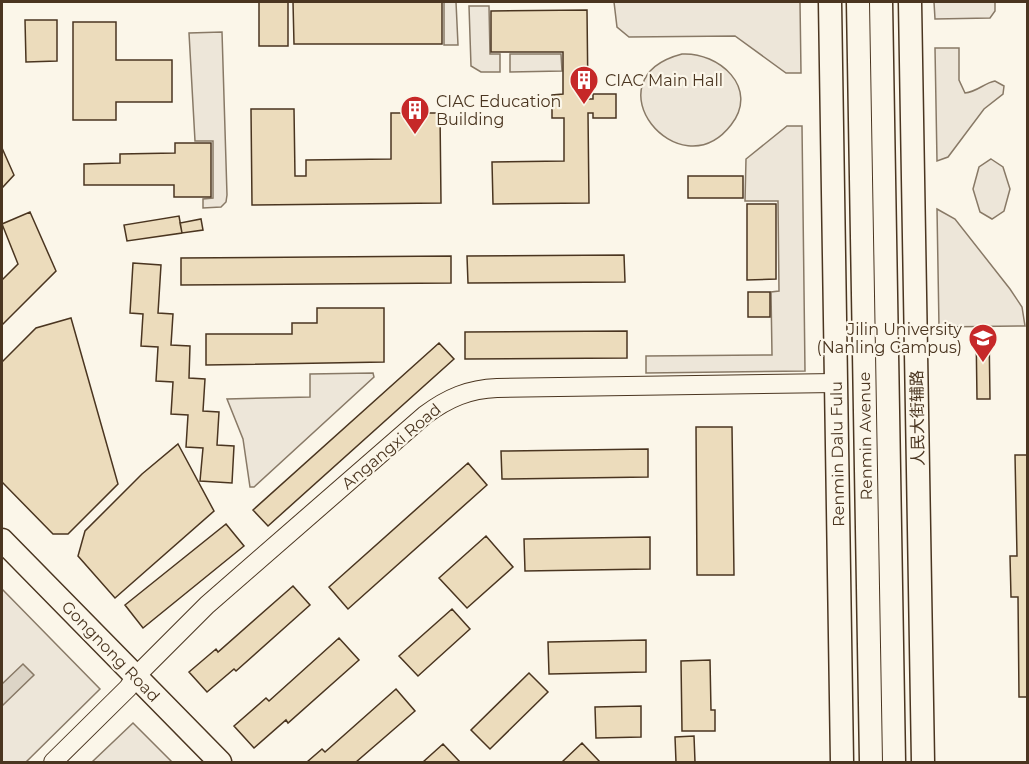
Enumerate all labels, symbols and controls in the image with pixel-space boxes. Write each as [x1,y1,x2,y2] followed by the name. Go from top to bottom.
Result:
[568,64,600,106] building icon: CIAC Main Hall
[605,71,723,90] place label: CIAC Main Hall
[436,92,561,129] place label: CIAC Education Building
[399,94,431,136] building icon: CIAC Education Building
[817,320,962,357] place label: Jilin University (Nanling Campus)
[967,322,999,364] school or university icon: Jilin University (Nanling Campus)
[907,370,928,466] street label: 人民大街辅路
[855,371,876,501] street label: Renmin Avenue
[827,381,848,527] street label: Renmin Dalu Fulu
[338,399,445,493] street label: Angangxi Road
[58,597,164,706] street label: Gongnong Road

